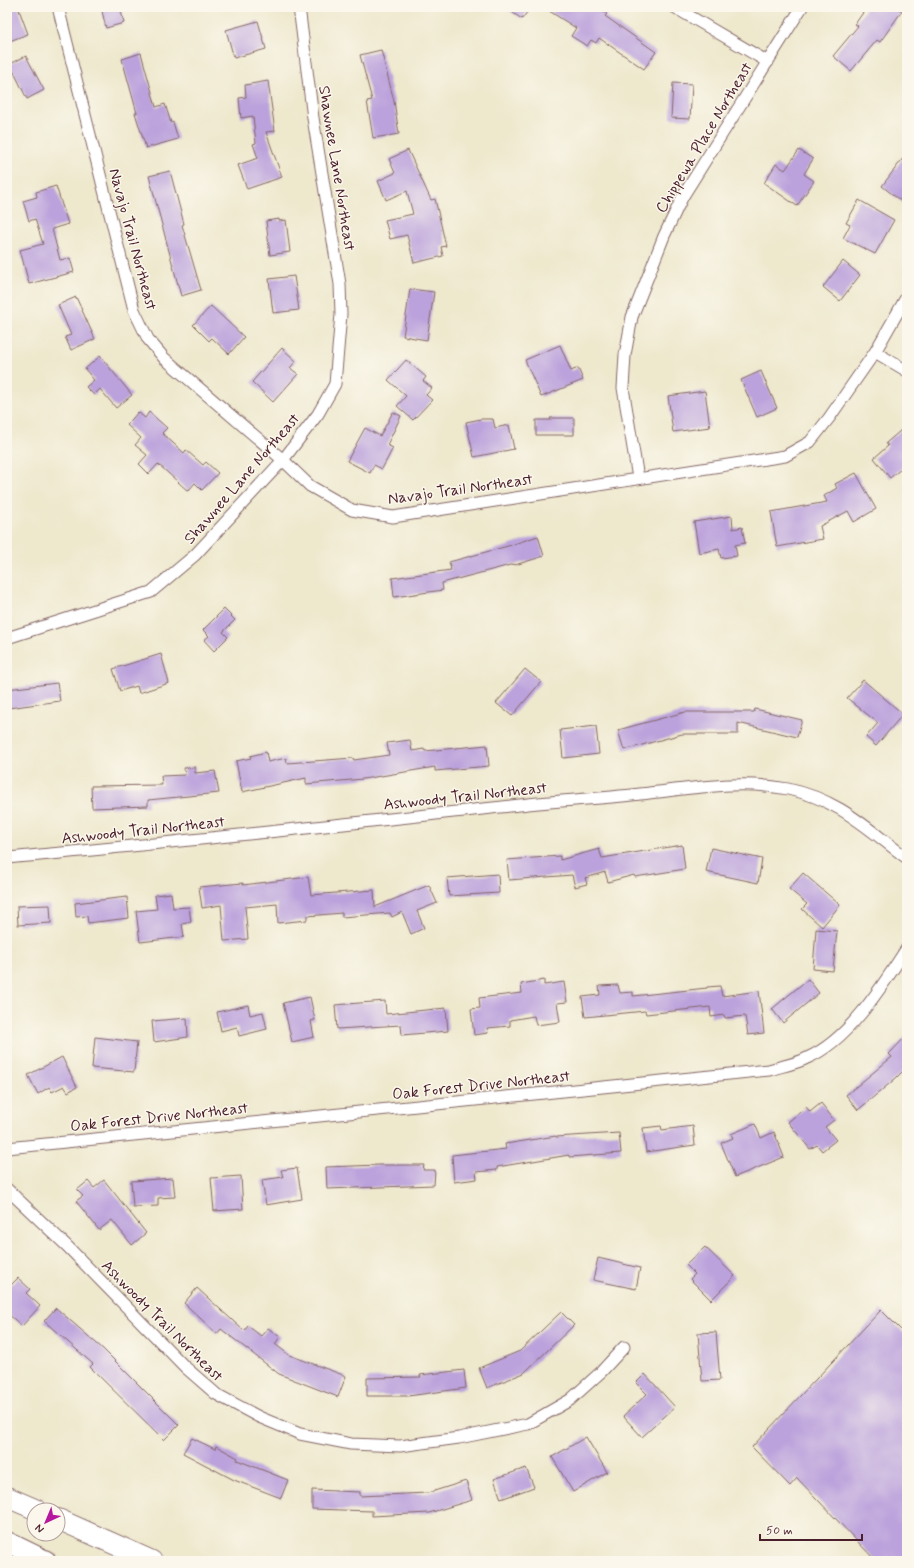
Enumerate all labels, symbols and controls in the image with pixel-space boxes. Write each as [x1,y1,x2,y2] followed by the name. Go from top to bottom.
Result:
[651,59,758,217] street label: Chippewa Place Northeast
[313,84,360,252] street label: Shawnee Lane Northeast
[104,166,162,313] street label: Navajo Trail Northeast
[179,409,305,549] street label: Shawnee Lane Northeast
[386,469,534,510] street label: Navajo Trail Northeast
[382,777,548,816] street label: Ashwoody Trail Northeast
[60,811,226,850] street label: Ashwoody Trail Northeast
[391,1066,571,1105] street label: Oak Forest Drive Northeast
[69,1098,249,1137] street label: Oak Forest Drive Northeast
[96,1256,227,1387] street label: Ashwoody Trail Northeast
[26,1502,66,1542] north arrow
[760,1516,862,1542] scale bar
[32,1521,47,1536] text: N
[766,1523,793,1539] text: 50 m

